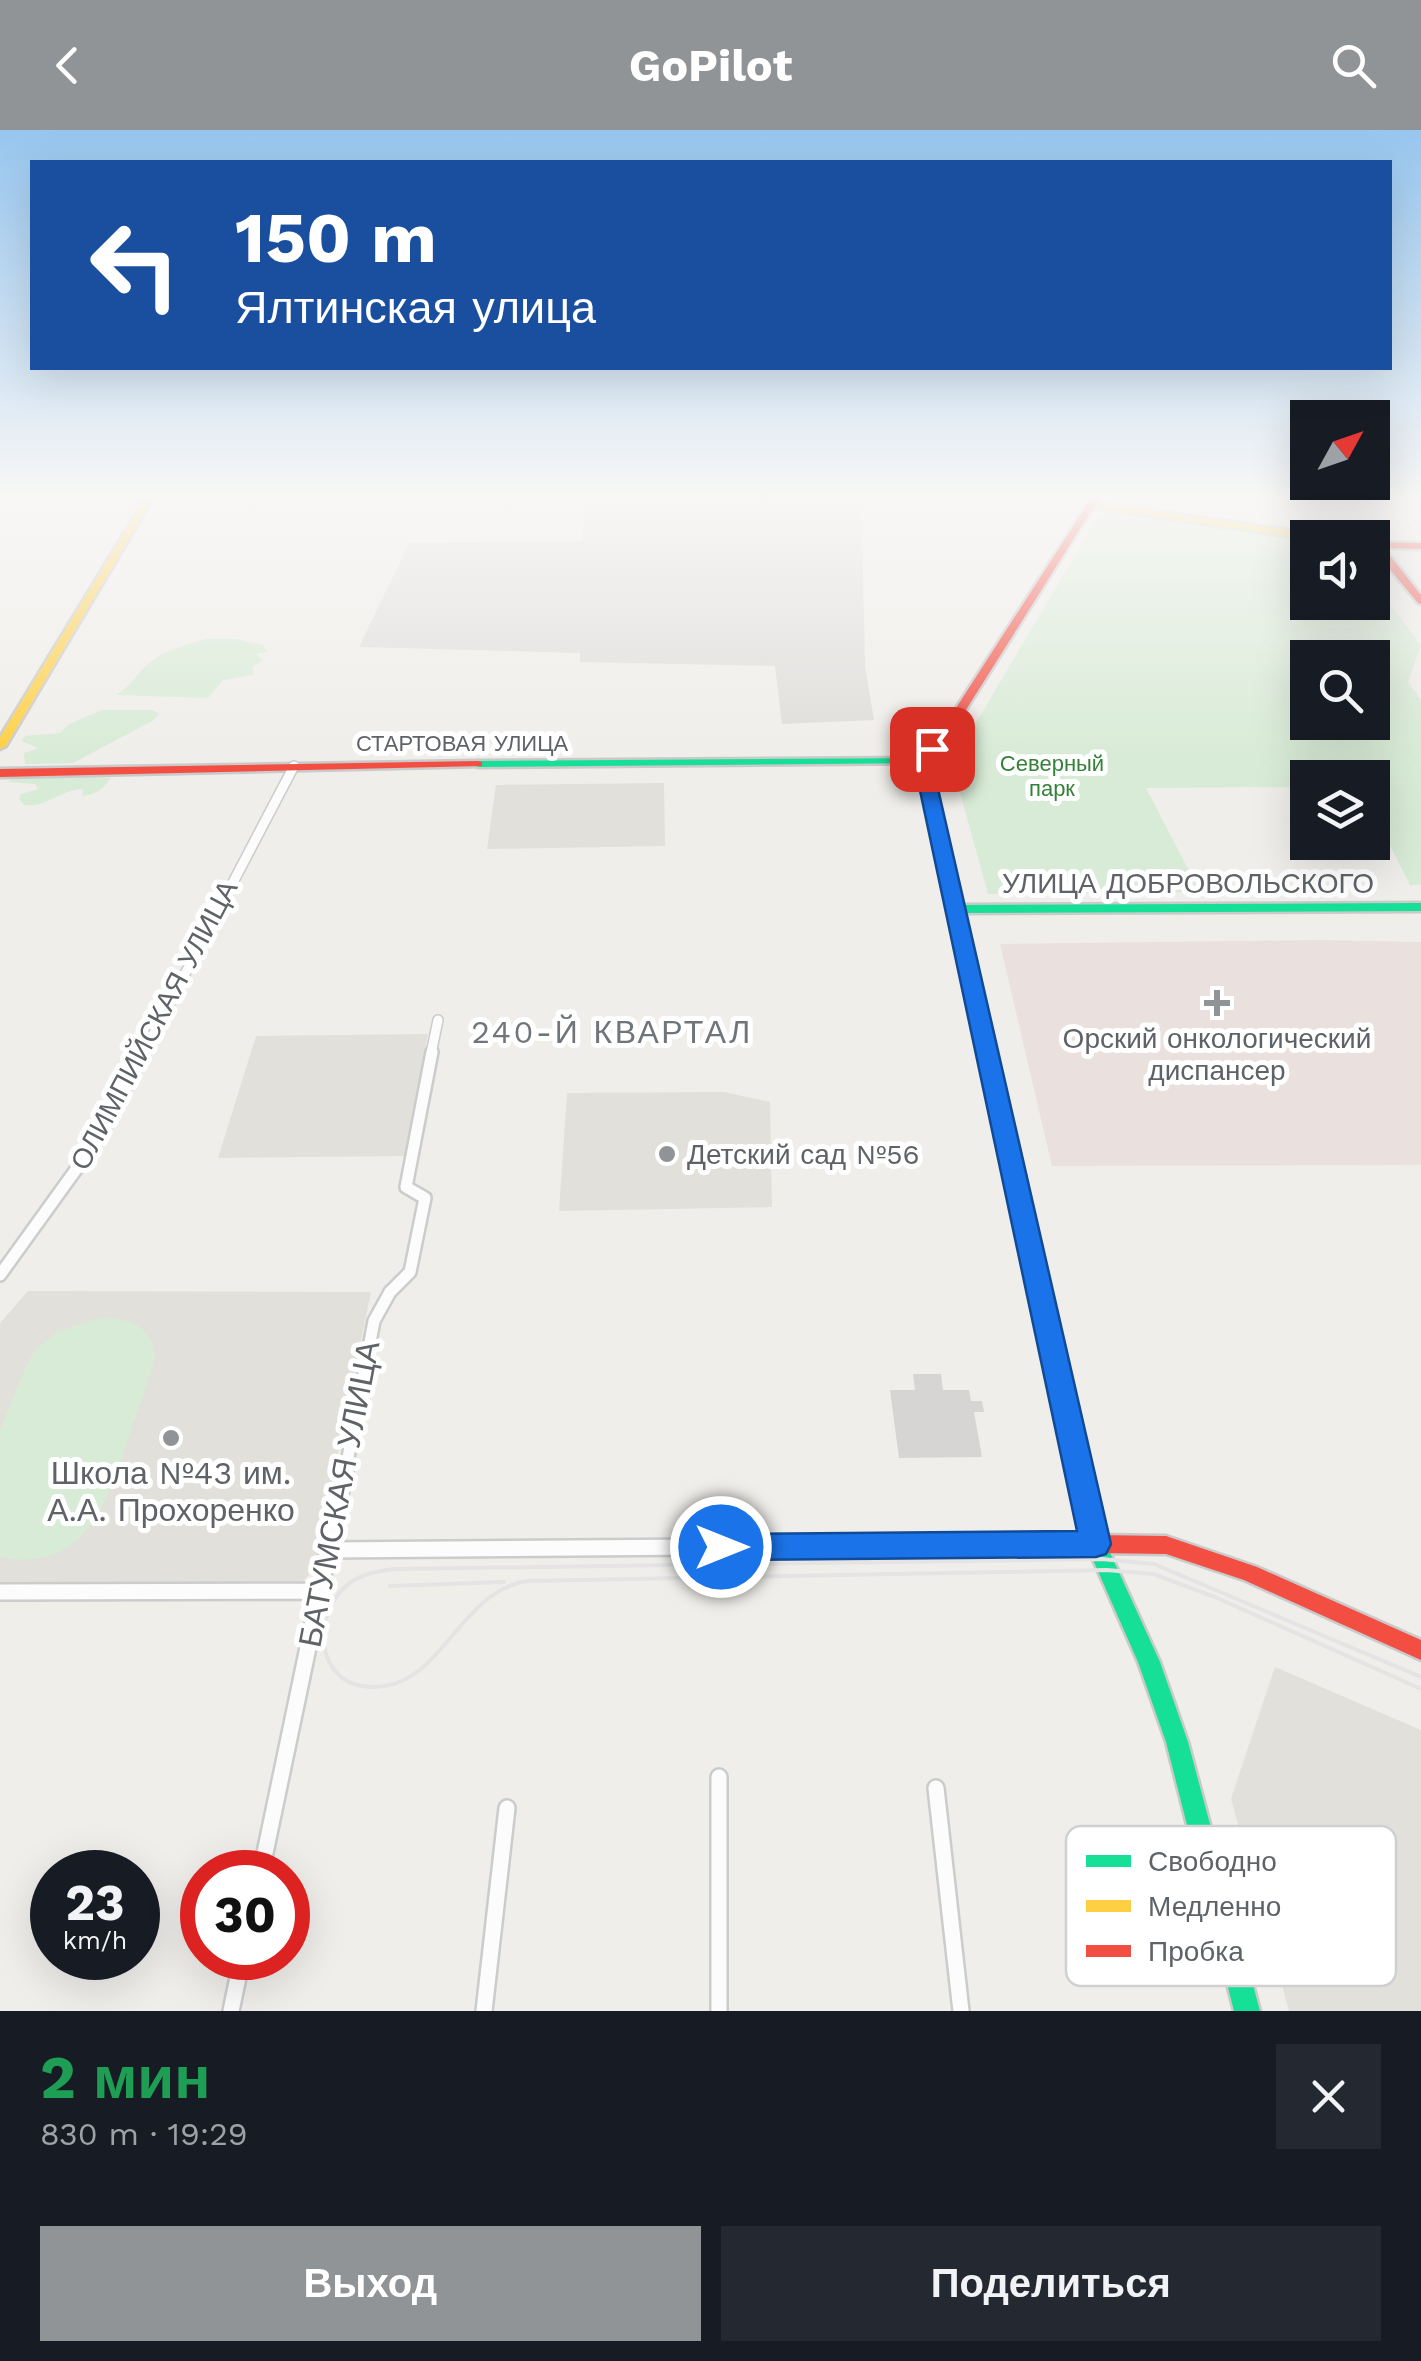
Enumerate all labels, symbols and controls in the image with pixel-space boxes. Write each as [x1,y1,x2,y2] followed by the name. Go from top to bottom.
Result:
[40,38,95,93] icon: back
[1326,38,1381,93] icon: search
[629,39,792,92] text: GoPilot
[235,197,437,279] text: 150 m
[70,200,200,330] icon: left
[235,281,596,334] text: Ялтинская улица
[1290,400,1390,500] north arrow
[1290,400,1390,860] map controls
[1290,520,1390,620] button: sound
[1290,640,1390,740] button: search
[890,707,975,792] pin
[905,722,960,777] icon: arrive
[356,731,568,756] street label: СТАРТОВАЯ УЛИЦА
[1000,751,1104,801] park label: Северный парк
[1290,760,1390,860] button: layers
[1002,867,1374,900] street label: УЛИЦА ДОБРОВОЛЬСКОГО
[64,874,245,1176] street label: ОЛИМПИЙСКАЯ УЛИЦА
[1204,990,1230,1016] marker: Орский онкологический диспансер
[471,1013,753,1051] district label: 240-Й КВАРТАЛ
[1063,1022,1371,1087] place label: Орский онкологический диспансер
[687,1138,920,1171] place label: Детский сад №56
[656,1143,678,1165] marker: Детский сад №56
[291,1337,387,1650] street label: БАТУМСКАЯ УЛИЦА
[160,1427,182,1449] marker: Школа №43 им. А.А. Прохоренко
[47,1454,295,1529] place label: Школа №43 им. А.А. Прохоренко
[669,1495,773,1599] position arrow
[1066,1826,1396,1986] legend
[1148,1845,1277,1878] text: Свободно
[180,1850,310,1980] speed limit sign: 30
[65,1873,125,1932] text: 23
[1148,1890,1281,1923] text: Медленно
[63,1926,127,1955] text: km/h
[1148,1935,1244,1968] text: Пробка
[40,2042,210,2113] text: 2 мин
[1276,2044,1381,2149] button: close
[40,2115,248,2153] text: 830 m · 19:29
[40,2226,701,2341] button: Выход
[721,2226,1381,2341] button: Поделиться

